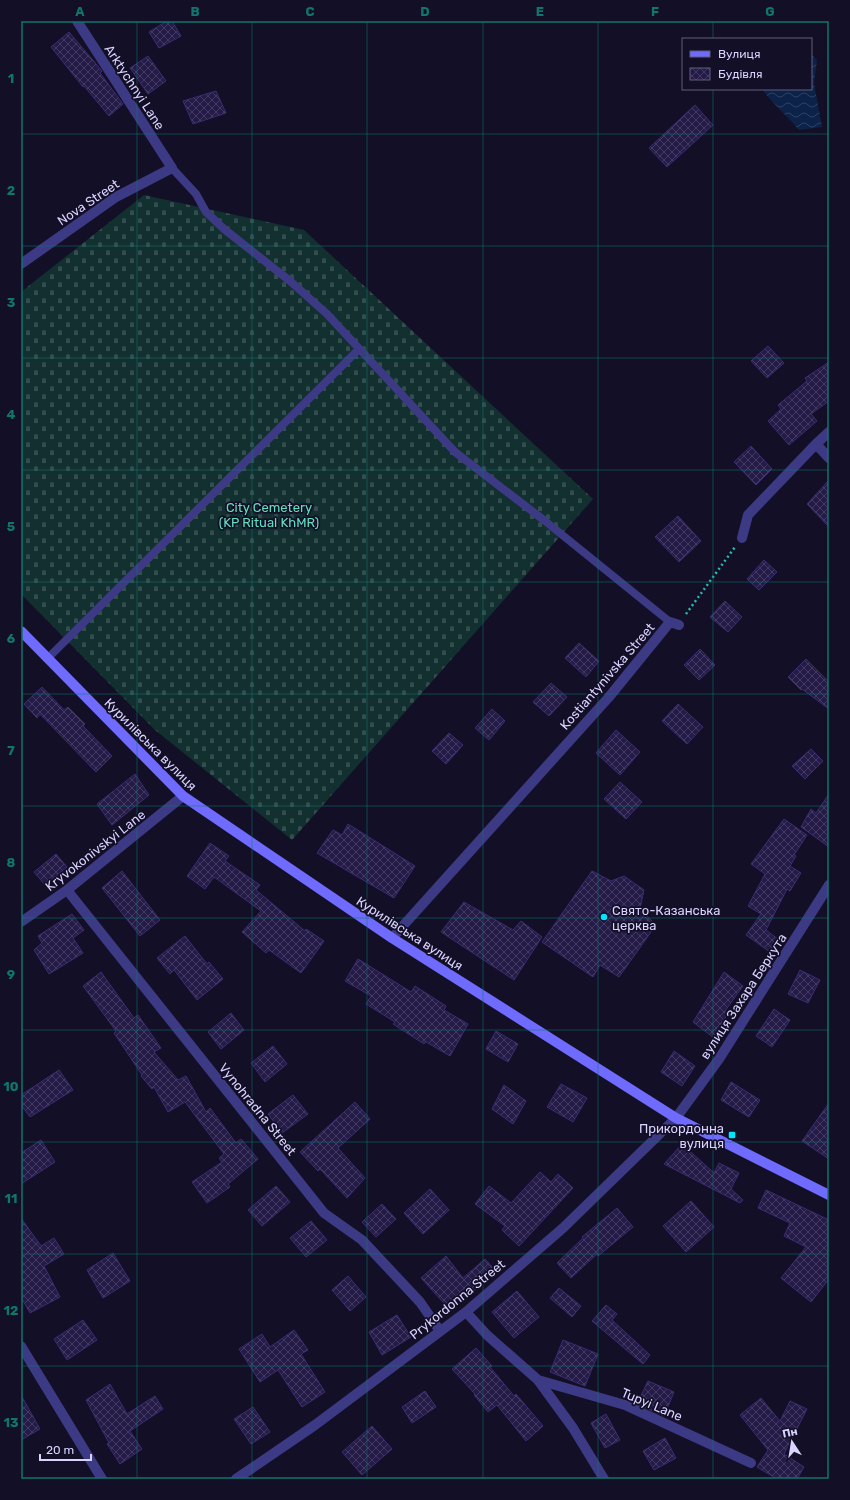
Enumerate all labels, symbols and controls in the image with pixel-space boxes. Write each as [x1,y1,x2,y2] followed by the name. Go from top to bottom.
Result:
[75,4,85,19] text: A
[190,4,200,19] text: B
[305,4,315,19] text: C
[420,4,430,19] text: D
[536,4,544,19] text: E
[651,4,659,19] text: F
[765,4,775,19] text: G
[682,38,812,90] legend
[102,42,168,133] street label: Arktychnyi Lane
[718,47,760,61] text: Вулиця
[718,67,763,81] text: Будівля
[8,71,14,86] text: 1
[55,176,122,229] street label: Nova Street
[7,183,15,198] text: 2
[7,295,16,310] text: 3
[7,407,16,422] text: 4
[219,500,319,530] park label: City Cemetery (KP Ritual KhMR)
[7,519,15,534] text: 5
[557,620,658,733] street label: Kostiantynivska Street
[7,631,16,646] text: 6
[101,695,200,794] street label: Курилівська вулиця
[7,743,15,758] text: 7
[42,807,148,894] street label: Kryvokonivskyi Lane
[7,855,16,870] text: 8
[354,893,466,973] street label: Курилівська вулиця
[612,903,720,933] place label: Свято-Казанська церква
[599,912,609,922] marker: Свято-Казанська церква
[697,931,790,1062] street label: вулиця Захара Беркута
[7,967,15,982] text: 9
[216,1060,299,1158] street label: Vynohradna Street
[3,1079,19,1094] text: 10
[639,1121,724,1151] place label: Прикордонна вулиця
[727,1130,737,1140] marker: Прикордонна вулиця
[5,1191,17,1206] text: 11
[407,1256,508,1342] street label: Prykordonna Street
[4,1303,18,1318] text: 12
[619,1385,685,1424] street label: Tupyi Lane
[3,1415,19,1430] text: 13
[772,1422,812,1462] north arrow
[781,1425,799,1441] text: Пн
[40,1436,91,1462] scale bar
[46,1443,74,1457] text: 20 m

